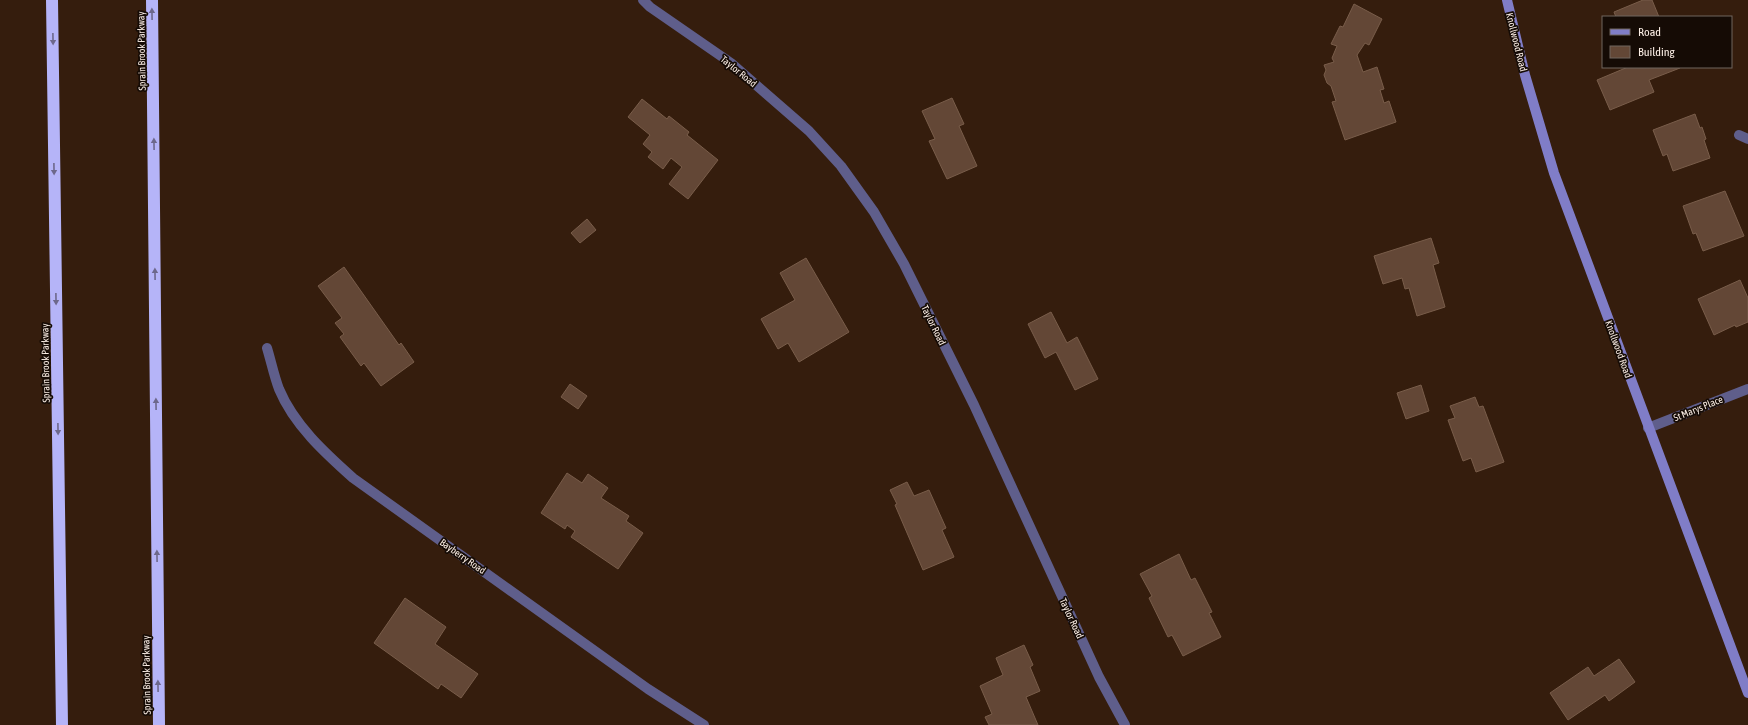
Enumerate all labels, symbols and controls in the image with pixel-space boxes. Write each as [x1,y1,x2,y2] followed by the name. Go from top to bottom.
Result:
[149,8,156,20] one-way arrow
[135,11,148,91] street label: Sprain Brook Parkway
[1504,12,1529,73] street label: Knollwood Road
[1602,16,1732,68] legend
[1638,25,1661,39] text: Road
[49,33,56,45] one-way arrow
[1638,45,1676,59] text: Building
[718,54,759,89] street label: Taylor Road
[151,137,157,150] one-way arrow
[51,163,58,175] one-way arrow
[152,267,158,280] one-way arrow
[53,293,59,306] one-way arrow
[919,303,948,347] street label: Taylor Road
[1603,319,1634,380] street label: Knollwood Road
[39,323,52,403] street label: Sprain Brook Parkway
[1672,393,1725,423] street label: St Marys Place
[153,397,159,410] one-way arrow
[55,423,61,436] one-way arrow
[438,537,488,576] street label: Bayberry Road
[154,549,160,562] one-way arrow
[1057,596,1086,640] street label: Taylor Road
[140,635,153,715] street label: Sprain Brook Parkway
[155,680,162,692] one-way arrow

